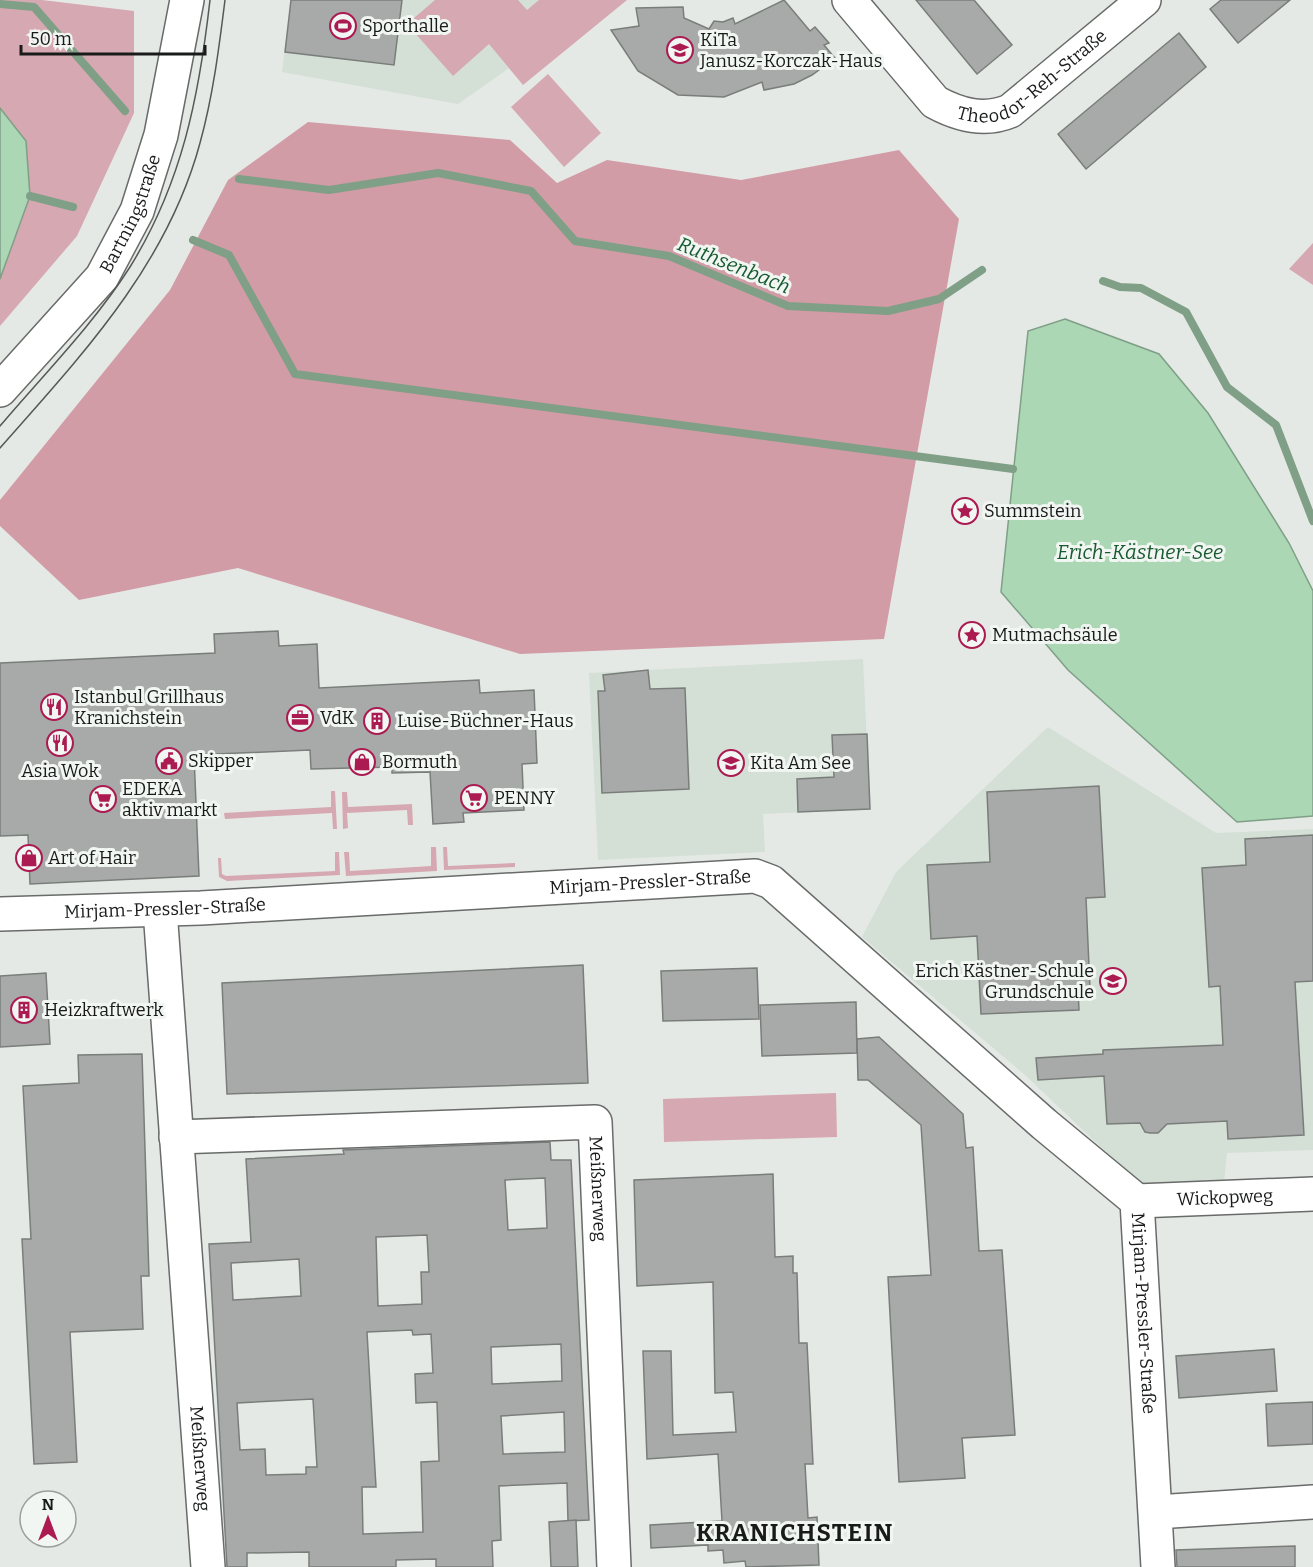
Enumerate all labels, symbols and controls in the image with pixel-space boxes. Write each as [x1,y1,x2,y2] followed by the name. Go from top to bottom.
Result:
[328,11,358,41] sports icon: Sporthalle
[362,15,449,37] place label: Sporthalle
[21,18,206,56] scale bar
[955,25,1111,127] street label: Theodor-Reh-Straße
[30,28,72,50] text: 50 m
[699,29,882,72] place label: KiTa Janusz-Korczak-Haus
[665,35,695,65] school or university icon: KiTa Janusz-Korczak-Haus
[95,152,165,277] street label: Bartningstraße
[674,232,794,298] water label: Ruthsenbach
[950,496,980,526] place icon: Summstein
[984,500,1082,522] place label: Summstein
[1057,540,1223,564] water label: Erich-Kästner-See
[957,620,987,650] place icon: Mutmachsäule
[992,624,1118,646] place label: Mutmachsäule
[74,686,224,729] place label: Istanbul Grillhaus Kranichstein
[39,692,69,722] restaurant icon: Istanbul Grillhaus Kranichstein
[285,703,315,733] office icon: VdK
[362,706,392,736] building icon: Luise-Büchner-Haus
[320,707,355,729] place label: VdK
[397,710,574,732] place label: Luise-Büchner-Haus
[45,728,75,758] restaurant icon: Asia Wok
[154,746,184,776] public building icon: Skipper
[347,747,377,777] shop icon: Bormuth
[716,748,746,778] school or university icon: Kita Am See
[188,750,253,772] place label: Skipper
[382,751,457,773] place label: Bormuth
[750,752,851,774] place label: Kita Am See
[21,760,99,782] place label: Asia Wok
[122,778,218,821] place label: EDEKA aktiv markt
[459,783,489,813] supermarket icon: PENNY
[88,784,118,814] supermarket icon: EDEKA aktiv markt
[494,787,556,809] place label: PENNY
[14,843,44,873] shop icon: Art of Hair
[48,847,136,869] place label: Art of Hair
[549,865,752,899] street label: Mirjam-Pressler-Straße
[64,893,266,923] street label: Mirjam-Pressler-Straße
[915,960,1094,1003] place label: Erich Kästner-Schule Grundschule
[1098,966,1128,996] school or university icon: Erich Kästner-Schule Grundschule
[9,995,39,1025] building icon: Heizkraftwerk
[44,999,164,1021] place label: Heizkraftwerk
[585,1135,611,1242] street label: Meißnerweg
[1176,1185,1273,1210] street label: Wickopweg
[1127,1212,1160,1415] street label: Mirjam-Pressler-Straße
[185,1405,215,1512] street label: Meißnerweg
[18,1489,78,1549] north arrow
[42,1495,54,1514] text: N
[696,1519,894,1547] district label: KRANICHSTEIN

